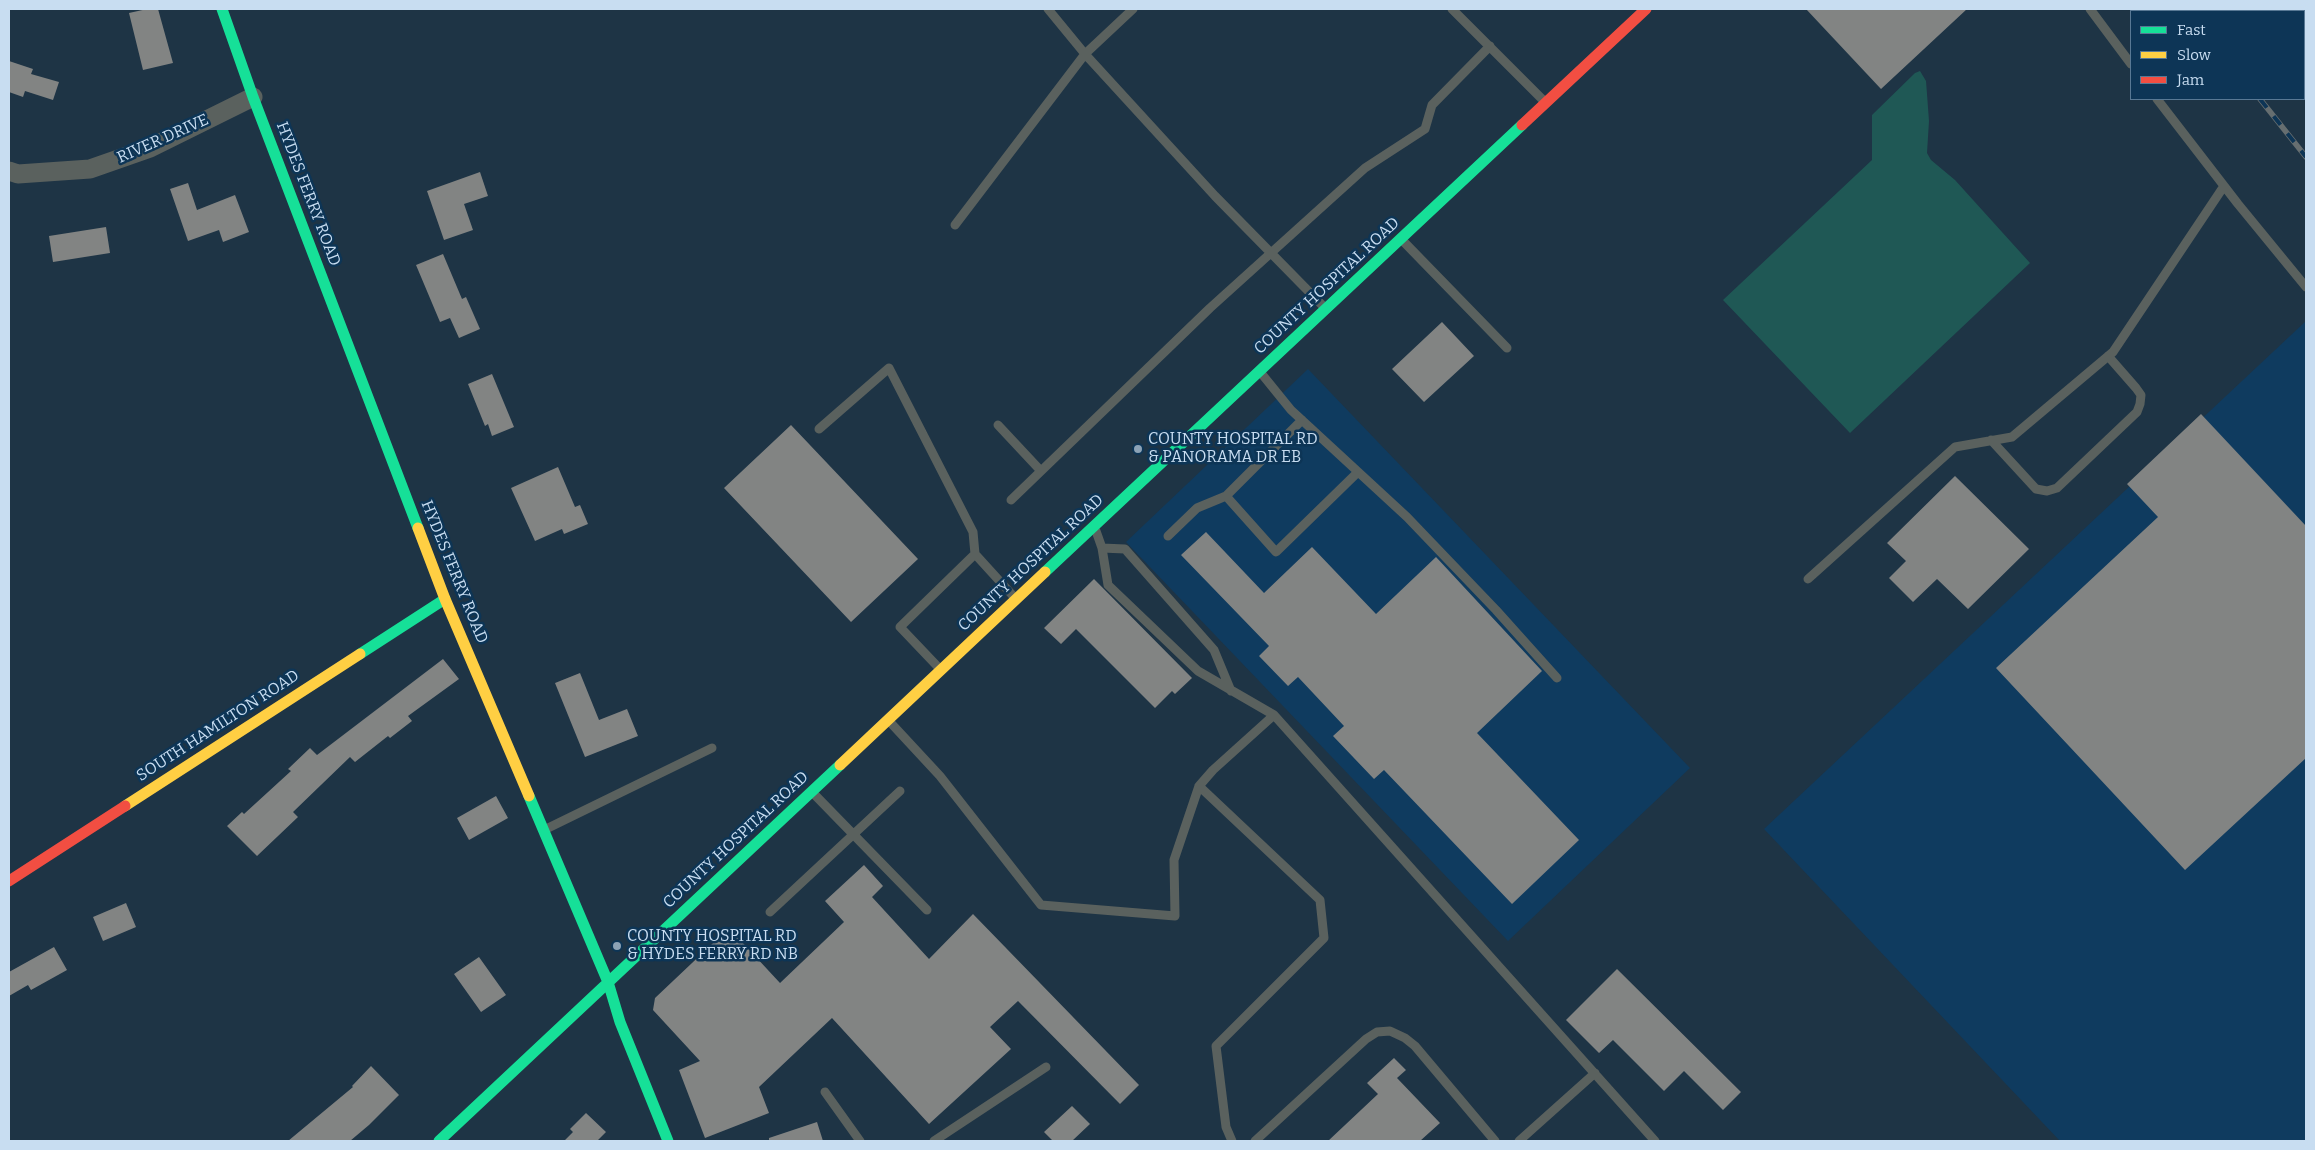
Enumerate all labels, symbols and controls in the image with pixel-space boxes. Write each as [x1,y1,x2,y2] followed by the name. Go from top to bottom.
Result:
[2130,10,2305,100] legend
[2177,21,2206,39] text: Fast
[2177,46,2211,64] text: Slow
[2177,71,2204,89] text: Jam
[114,110,212,168] street label: RIVER DRIVE
[272,119,344,269] street label: HYDES FERRY ROAD
[1250,214,1404,358] street label: COUNTY HOSPITAL ROAD
[1148,430,1318,468] place label: COUNTY HOSPITAL RD & PANORAMA DR EB
[1132,443,1144,455] marker: COUNTY HOSPITAL RD & PANORAMA DR EB
[954,491,1108,635] street label: COUNTY HOSPITAL ROAD
[417,498,491,646] street label: HYDES FERRY ROAD
[133,666,303,786] street label: SOUTH HAMILTON ROAD
[659,768,813,912] street label: COUNTY HOSPITAL ROAD
[627,927,798,965] place label: COUNTY HOSPITAL RD & HYDES FERRY RD NB
[611,940,623,952] marker: COUNTY HOSPITAL RD & HYDES FERRY RD NB

